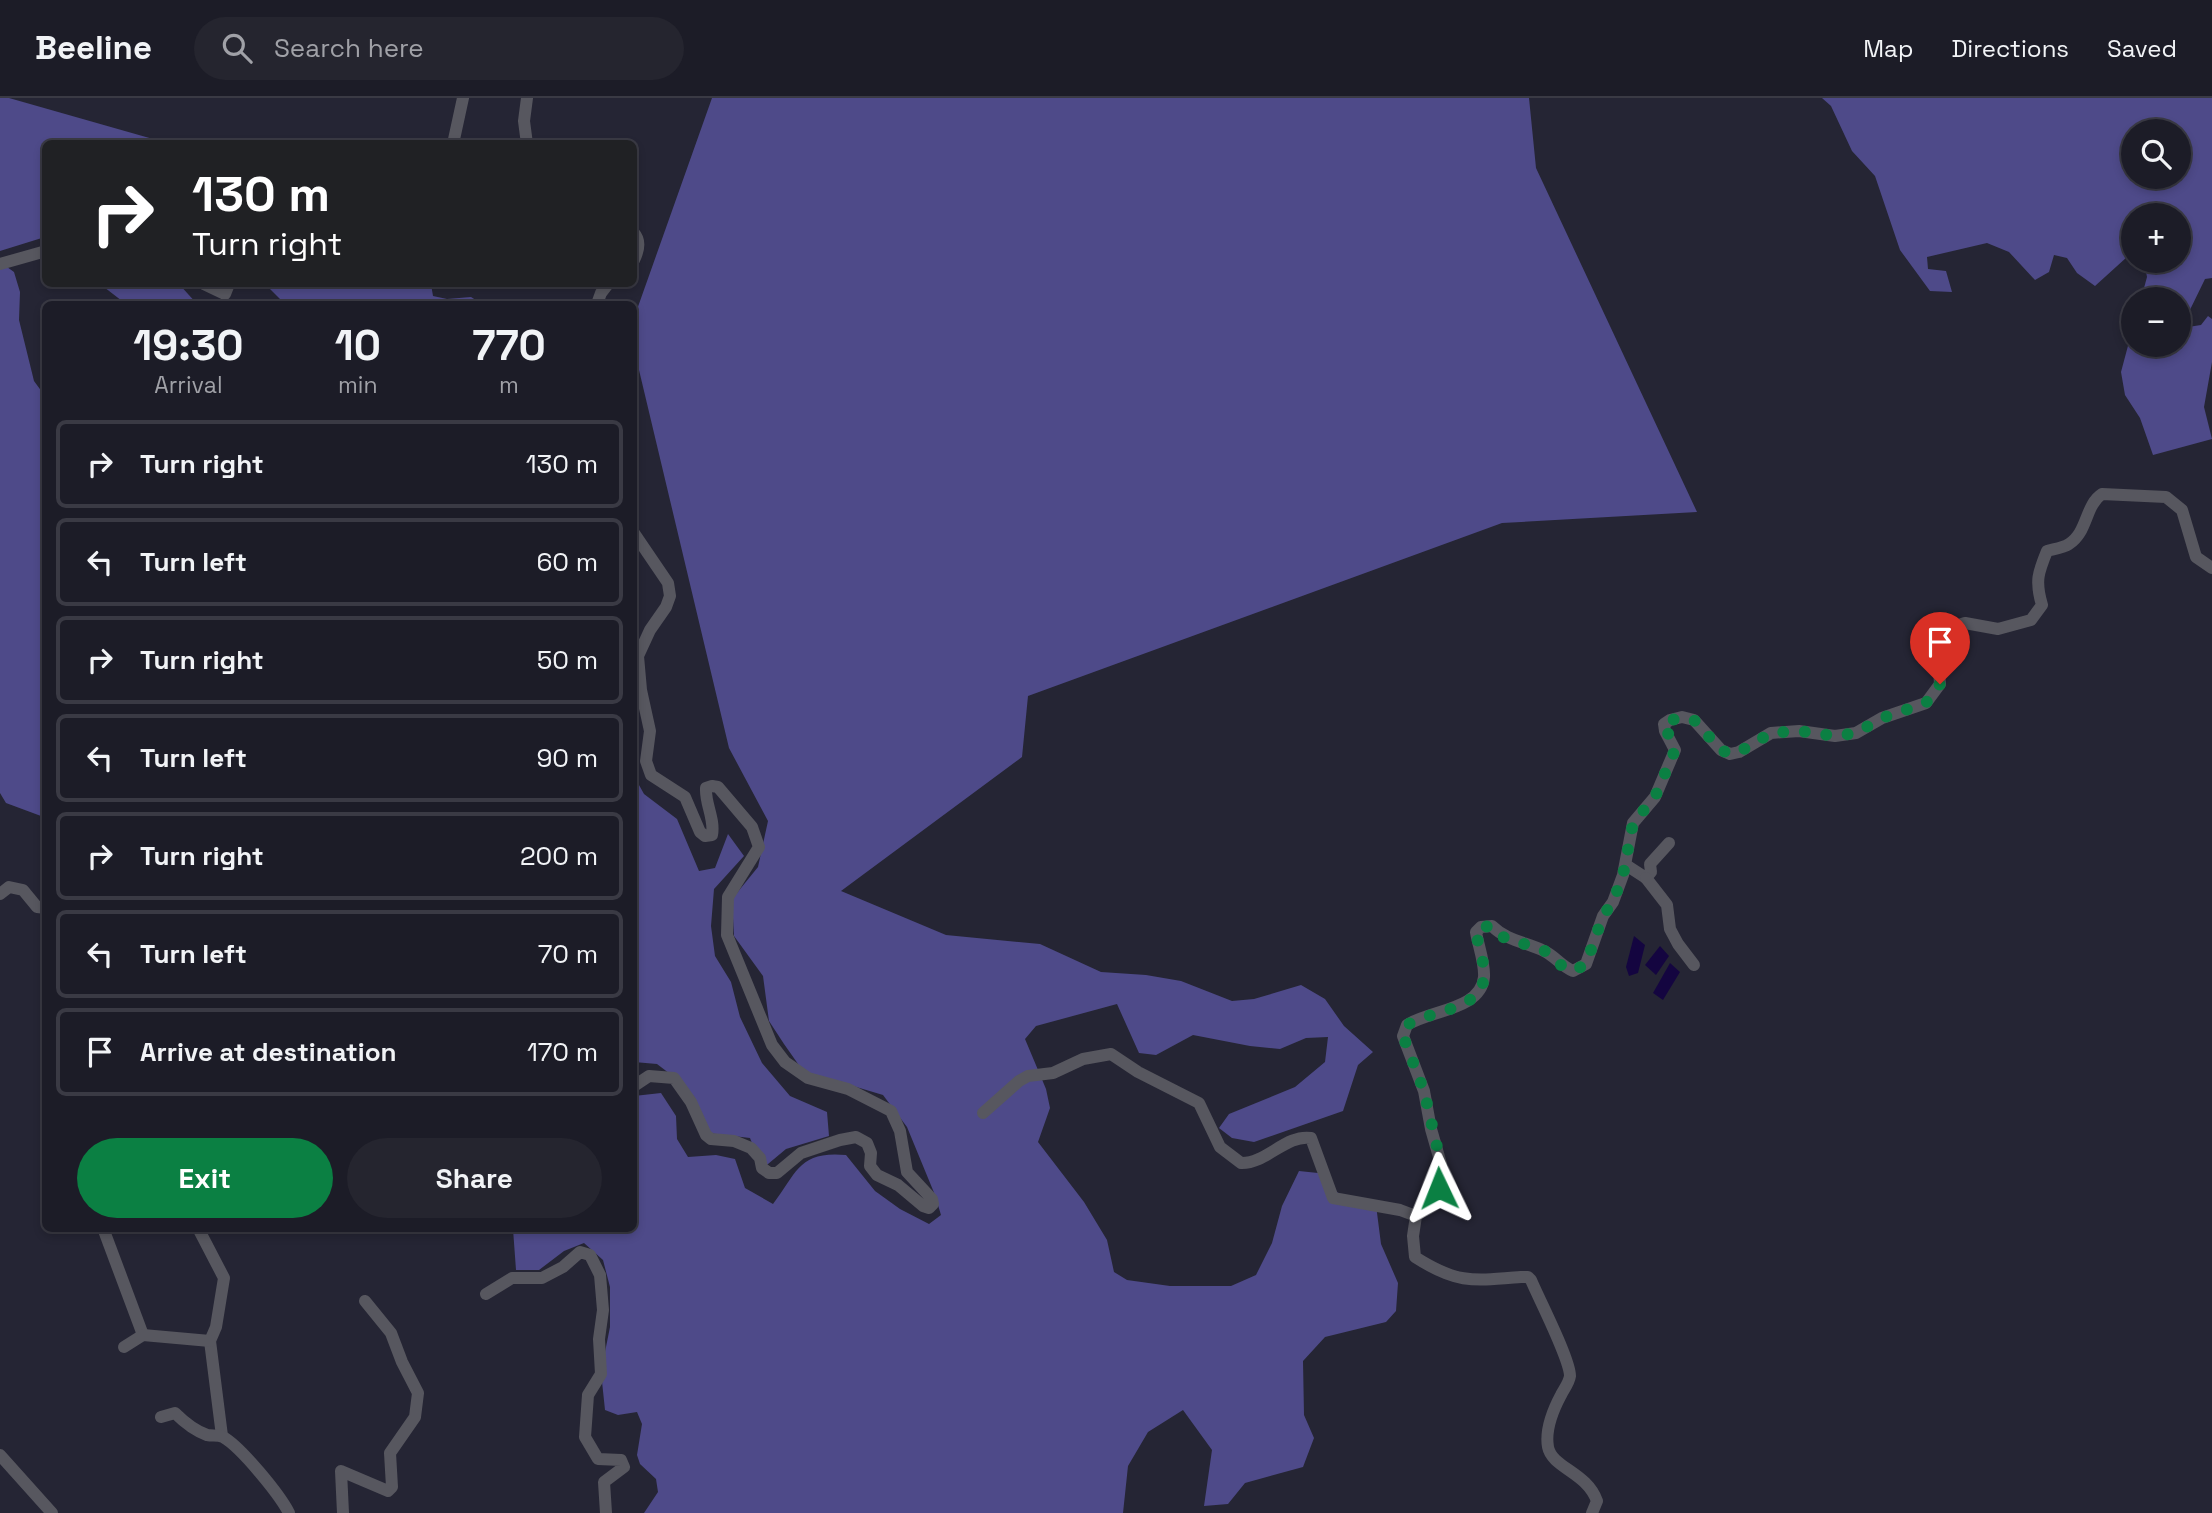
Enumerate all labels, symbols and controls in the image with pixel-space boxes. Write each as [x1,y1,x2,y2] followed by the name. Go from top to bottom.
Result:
[194,17,684,80] search box
[35,27,152,69] text: Beeline
[218,29,256,67] icon: search
[274,31,424,65] text: Search here
[1863,33,1913,64] text: Map
[1951,33,2069,64] text: Directions
[2107,33,2177,64] text: Saved
[2121,119,2191,357] map controls
[2121,119,2191,189] button: search
[192,163,330,225] text: 130 m
[77,168,168,259] icon: right
[2121,203,2191,273] button: +
[192,224,342,264] text: Turn right
[2121,287,2191,357] button: −
[133,319,243,372] text: 19:30
[335,319,381,372] text: 10
[472,319,546,372] text: 770
[154,370,223,400] text: Arrival
[338,370,378,400] text: min
[499,370,519,400] text: m
[81,445,119,483] icon: right
[140,447,264,481] text: Turn right
[526,447,598,481] text: 130 m
[81,543,119,581] icon: left
[140,545,247,579] text: Turn left
[536,545,598,579] text: 60 m
[1910,612,1970,684] pin
[1921,623,1959,661] icon: arrive
[81,641,119,679] icon: right
[140,643,264,677] text: Turn right
[537,643,598,677] text: 50 m
[81,739,119,777] icon: left
[140,741,247,775] text: Turn left
[536,741,598,775] text: 90 m
[81,837,119,875] icon: right
[140,839,264,873] text: Turn right
[520,839,598,873] text: 200 m
[81,935,119,973] icon: left
[140,937,247,971] text: Turn left
[538,937,598,971] text: 70 m
[81,1033,119,1071] icon: arrive
[140,1035,397,1069] text: Arrive at destination
[527,1035,598,1069] text: 170 m
[77,1138,333,1218] button: Exit
[347,1138,602,1218] button: Share
[1402,1151,1476,1225] position arrow

